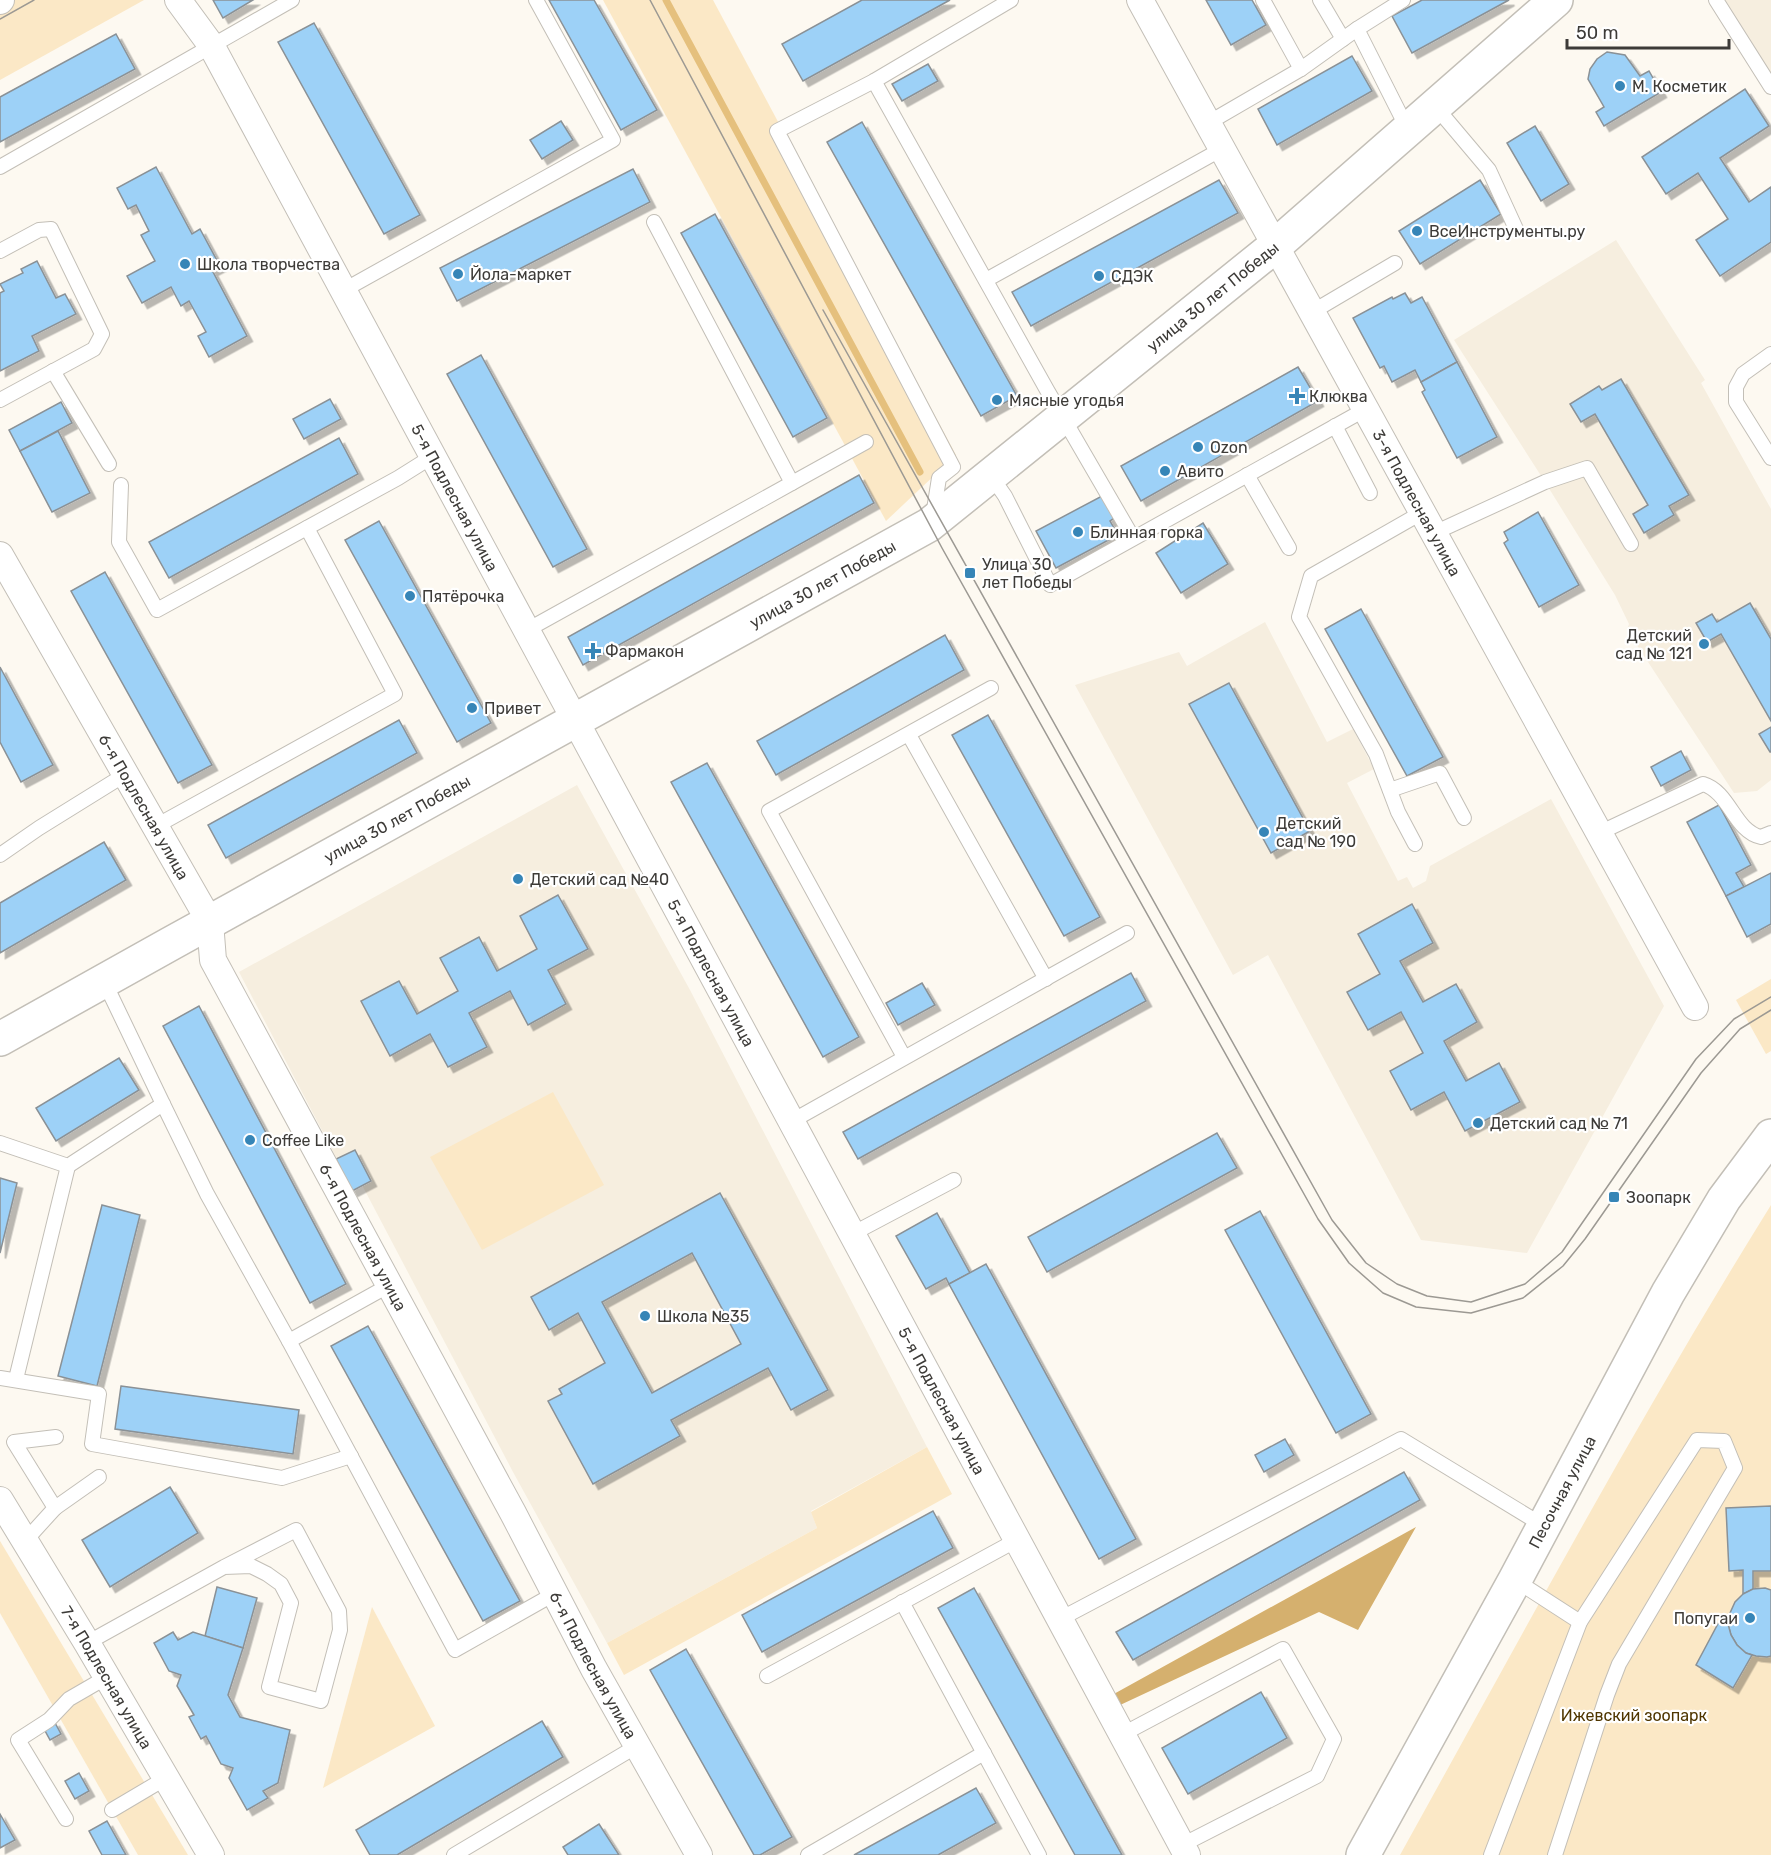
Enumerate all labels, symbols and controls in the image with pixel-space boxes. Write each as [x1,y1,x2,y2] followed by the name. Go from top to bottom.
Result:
[1567,12,1729,50] scale bar
[1576,22,1619,44] text: 50 m
[1632,77,1727,96] place label: М. Косметик
[1613,79,1627,93] marker: М. Косметик
[1429,222,1585,241] place label: ВсеИнструменты.ру
[1410,224,1424,238] marker: ВсеИнструменты.ру
[1143,238,1282,355] street label: улица 30 лет Победы
[197,255,340,274] place label: Школа творчества
[178,257,192,271] marker: Школа творчества
[470,265,571,284] place label: Йола-маркет
[451,267,465,281] marker: Йола-маркет
[1111,267,1153,286] place label: СДЭК
[1092,269,1106,283] marker: СДЭК
[1309,387,1368,406] place label: Клюква
[1290,389,1304,403] marker: Клюква
[1009,391,1124,410] place label: Мясные угодья
[990,393,1004,407] marker: Мясные угодья
[408,421,502,575] street label: 5-я Подлесная улица
[1369,426,1465,579] street label: 3-я Подлесная улица
[1210,438,1248,457] place label: Ozon
[1191,440,1205,454] marker: Ozon
[1177,462,1224,481] place label: Авито
[1158,464,1172,478] marker: Авито
[1090,523,1203,542] place label: Блинная горка
[1071,525,1085,539] marker: Блинная горка
[746,536,899,632] street label: улица 30 лет Победы
[982,555,1072,592] place label: Улица 30 лет Победы
[963,566,977,580] marker: Улица 30 лет Победы
[422,587,504,606] place label: Пятёрочка
[403,589,417,603] marker: Пятёрочка
[1615,626,1692,663] place label: Детский сад № 121
[1697,637,1711,651] marker: Детский сад № 121
[605,642,684,661] place label: Фармакон
[586,644,600,658] marker: Фармакон
[484,699,541,718] place label: Привет
[465,701,479,715] marker: Привет
[95,731,193,883] street label: 6-я Подлесная улица
[321,771,473,867] street label: улица 30 лет Победы
[1276,814,1356,851] place label: Детский сад № 190
[1257,825,1271,839] marker: Детский сад № 190
[530,870,669,889] place label: Детский сад №40
[511,872,525,886] marker: Детский сад №40
[664,896,759,1050] street label: 5-я Подлесная улица
[1490,1114,1628,1133] place label: Детский сад № 71
[1471,1116,1485,1130] marker: Детский сад № 71
[262,1131,344,1150] place label: Coffee Like
[243,1133,257,1147] marker: Coffee Like
[316,1160,411,1314] street label: 6-я Подлесная улица
[1626,1188,1691,1207] place label: Зоопарк
[1607,1190,1621,1204] marker: Зоопарк
[657,1307,749,1326] place label: Школа №35
[638,1309,652,1323] marker: Школа №35
[895,1324,989,1478] street label: 5-я Подлесная улица
[1524,1433,1600,1551] street label: Песочная улица
[546,1588,641,1742] street label: 6-я Подлесная улица
[57,1602,156,1752] street label: 7-я Подлесная улица
[1674,1609,1738,1628] place label: Попугаи
[1743,1611,1757,1625] marker: Попугаи
[1561,1706,1708,1725] park label: Ижевский зоопарк

